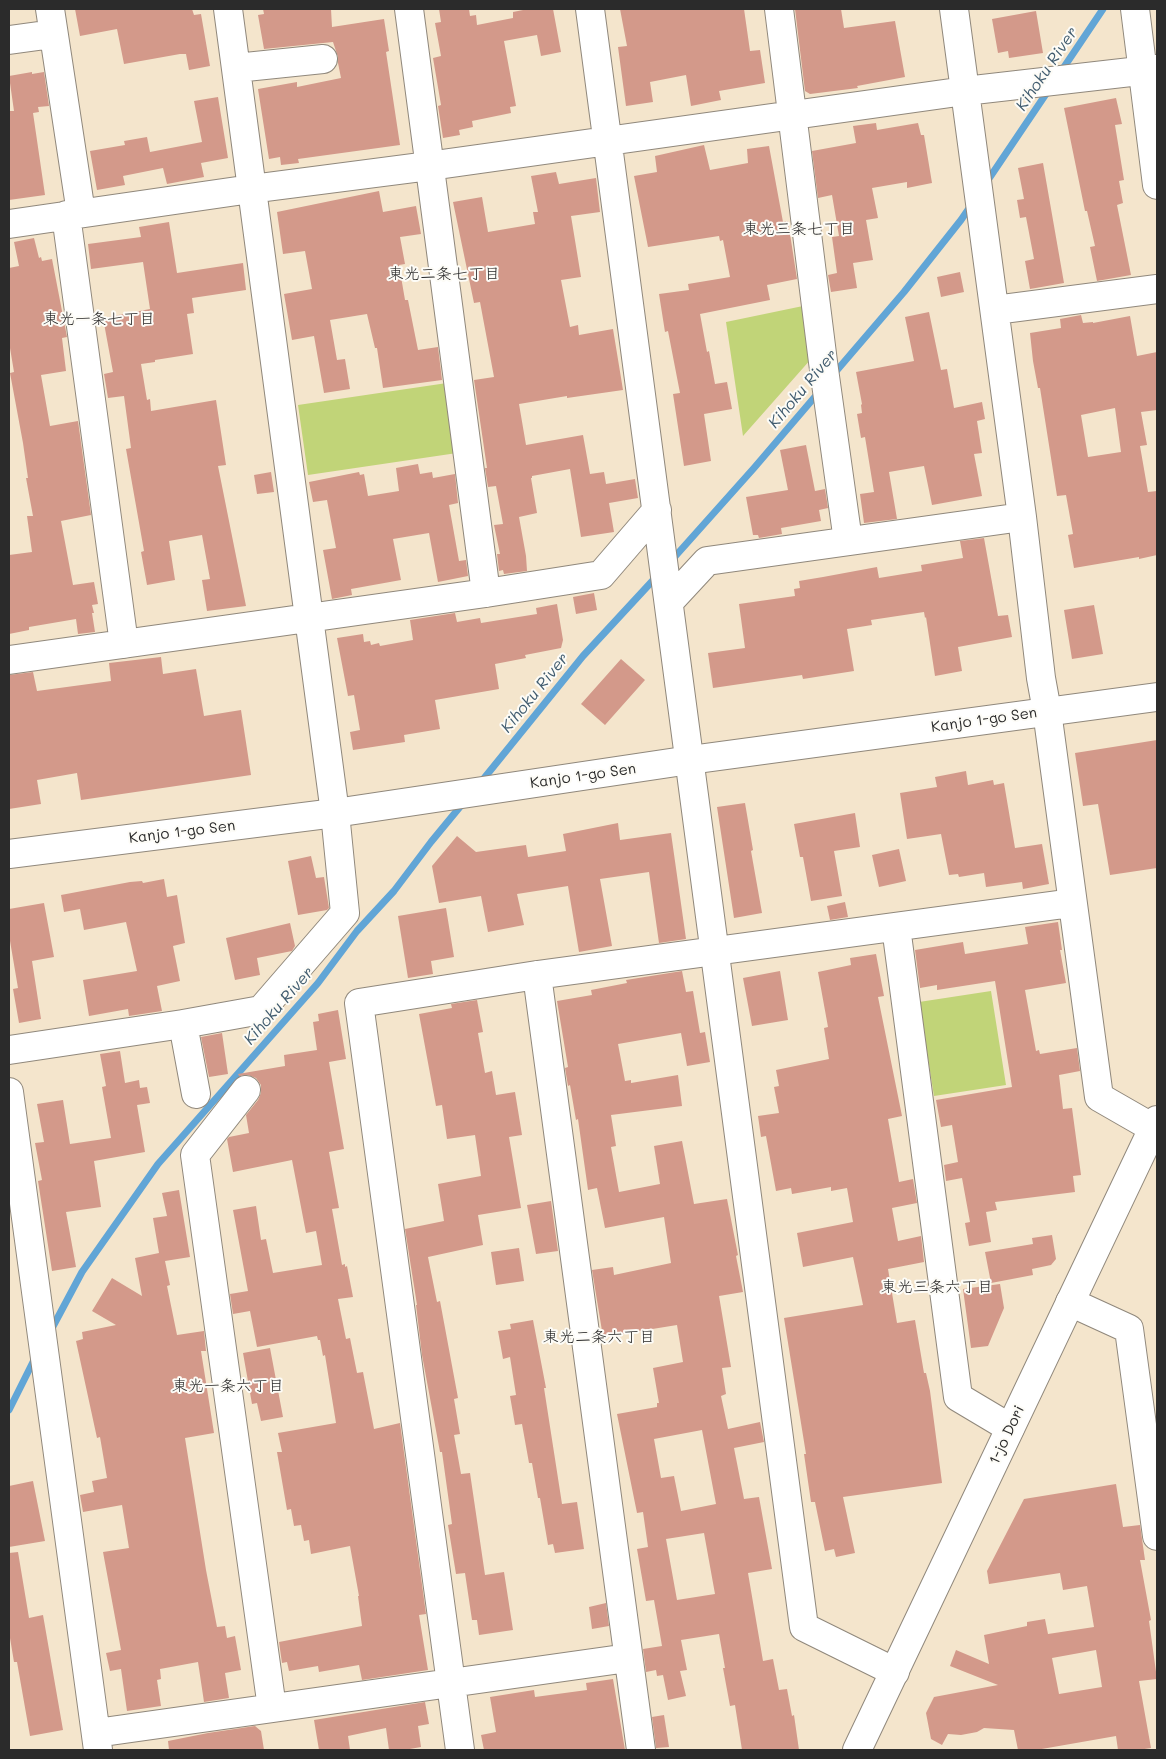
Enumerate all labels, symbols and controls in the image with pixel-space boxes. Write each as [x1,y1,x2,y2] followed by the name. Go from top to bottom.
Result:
[1012,23,1082,115] water label: Kihoku River
[743,219,855,239] district label: 東光三条七丁目
[388,264,500,284] district label: 東光二条七丁目
[43,309,155,329] district label: 東光一条七丁目
[764,346,842,432] water label: Kihoku River
[497,649,573,737] water label: Kihoku River
[930,704,1038,736] street label: Kanjo 1-go Sen
[529,760,637,792] street label: Kanjo 1-go Sen
[128,817,236,847] street label: Kanjo 1-go Sen
[240,963,318,1049] water label: Kihoku River
[881,1277,993,1297] district label: 東光三条六丁目
[543,1327,655,1347] district label: 東光二条六丁目
[172,1376,284,1396] district label: 東光一条六丁目
[986,1403,1028,1467] street label: 1-jo Dori

